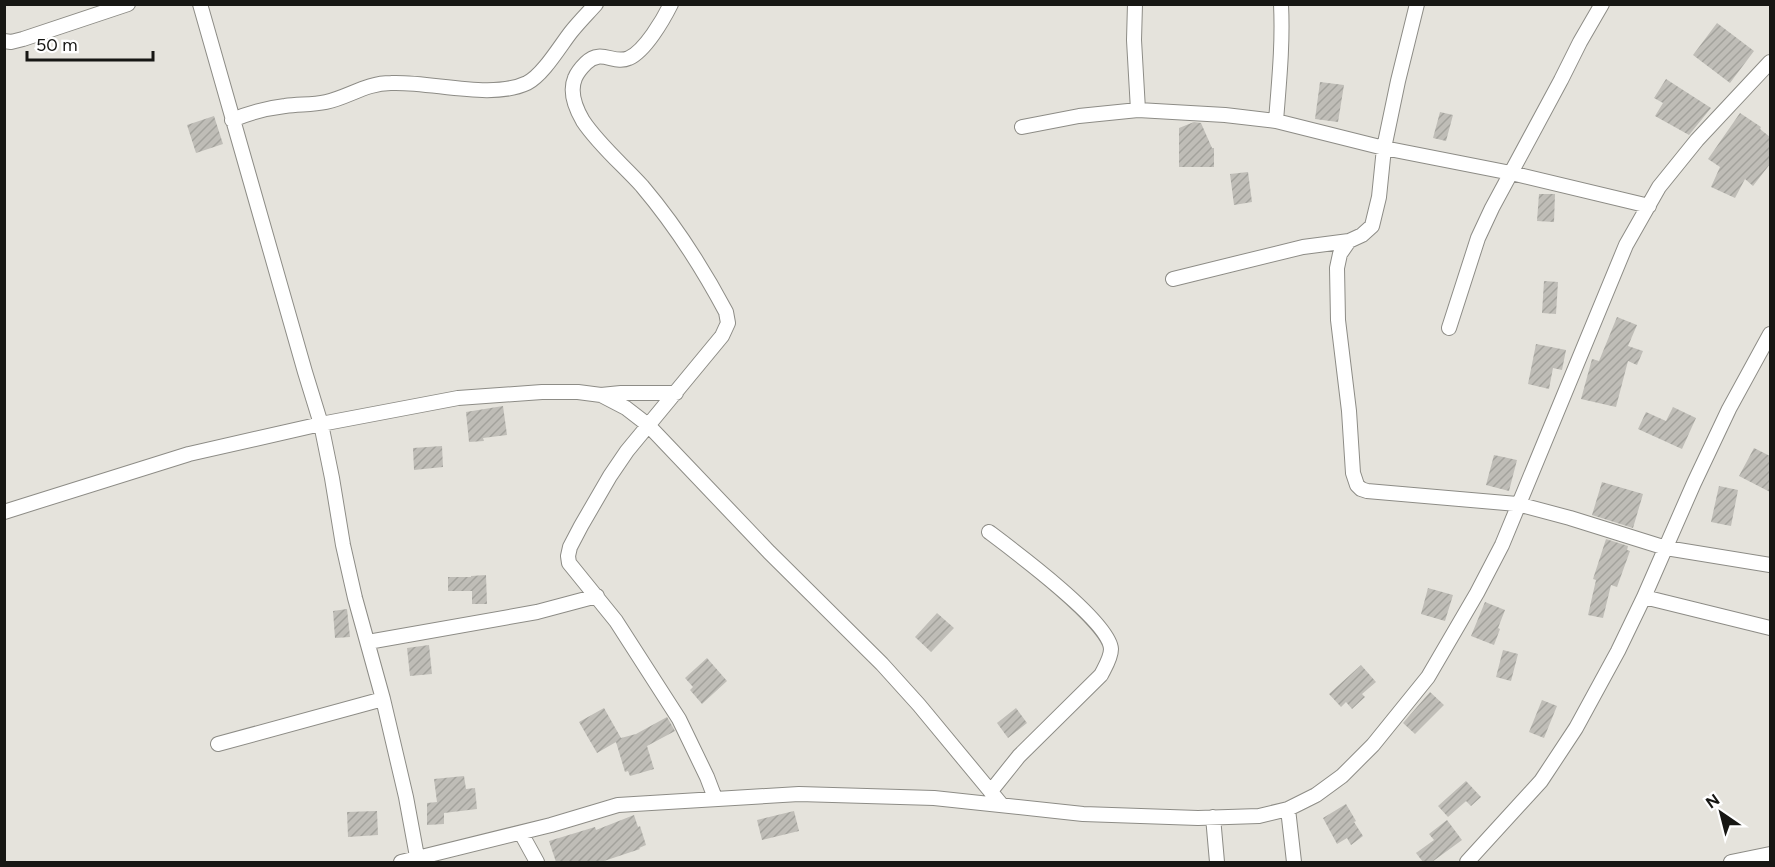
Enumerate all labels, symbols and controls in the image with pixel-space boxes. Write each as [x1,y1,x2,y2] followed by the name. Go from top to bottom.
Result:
[27,24,153,62] scale bar
[36,34,78,56] text: 50 m
[1691,783,1751,843] north arrow
[1702,790,1723,812] text: N

